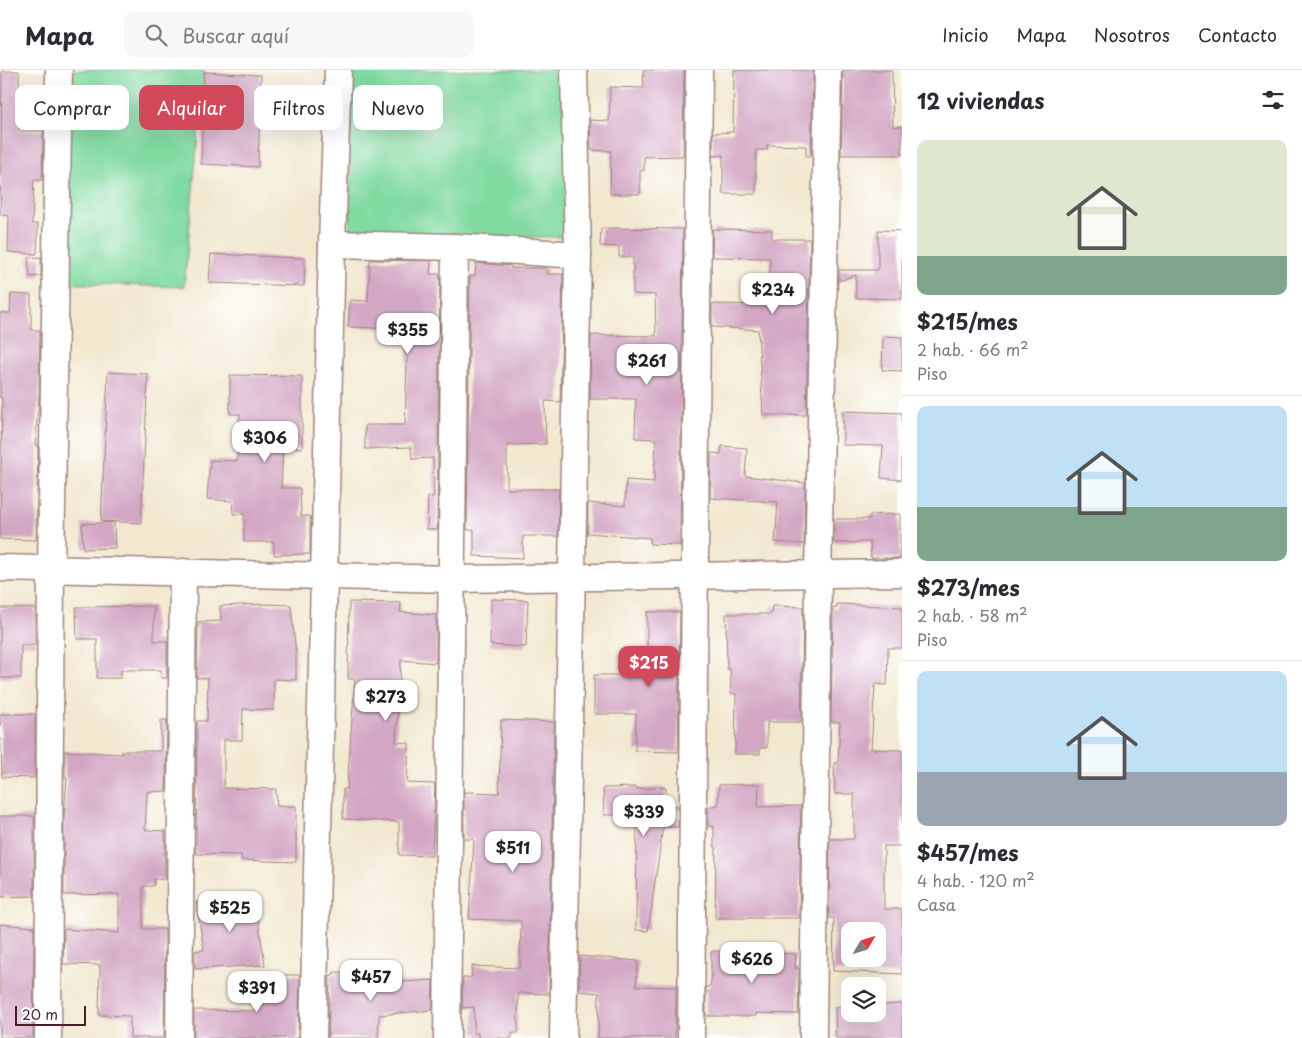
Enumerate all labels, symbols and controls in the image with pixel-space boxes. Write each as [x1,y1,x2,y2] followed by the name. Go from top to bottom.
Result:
[124,12,474,57] search box
[25,17,94,53] text: Mapa
[142,21,170,49] icon: search
[182,21,289,49] text: Buscar aquí
[942,21,989,48] text: Inicio
[1017,21,1066,48] text: Mapa
[1094,21,1170,48] text: Nosotros
[1198,21,1277,48] text: Contacto
[917,84,1045,116] text: 12 viviendas
[15,85,129,130] chip: Comprar
[139,85,244,130] chip: Alquilar
[254,85,343,130] chip: Filtros
[353,85,443,130] chip: Nuevo
[1259,86,1287,114] icon: filters
[1057,173,1147,263] icon: home
[743,272,803,315] pin: $234
[752,277,794,301] text: $234
[917,305,1018,337] text: $215/mes
[378,312,438,355] pin: $355
[387,317,429,341] text: $355
[917,337,1029,361] text: 2 hab. · 66 m²
[617,344,677,386] pin: $261
[628,348,666,372] text: $261
[917,361,947,385] text: Piso
[235,420,295,463] pin: $306
[243,425,287,449] text: $306
[1057,438,1147,528] icon: home
[917,571,1020,603] text: $273/mes
[917,603,1028,627] text: 2 hab. · 58 m²
[917,627,947,651] text: Piso
[619,646,679,688] pin: $215
[629,650,669,674] text: $215
[356,680,416,722] pin: $273
[366,684,406,708] text: $273
[1057,703,1147,793] icon: home
[614,794,674,837] pin: $339
[624,799,664,823] text: $339
[483,830,543,873] pin: $511
[496,835,530,859] text: $511
[917,836,1019,868] text: $457/mes
[917,868,1035,892] text: 4 hab. · 120 m²
[200,890,260,933] pin: $525
[917,892,956,916] text: Casa
[209,895,251,919] text: $525
[841,922,886,968] north arrow
[841,922,886,1022] map controls
[722,942,782,984] pin: $626
[731,946,773,970] text: $626
[341,960,401,1002] pin: $457
[351,964,391,988] text: $457
[227,970,287,1013] pin: $391
[239,975,275,999] text: $391
[841,977,886,1022] button: layers
[15,1003,86,1026] scale bar
[22,1004,58,1025] text: 20 m

